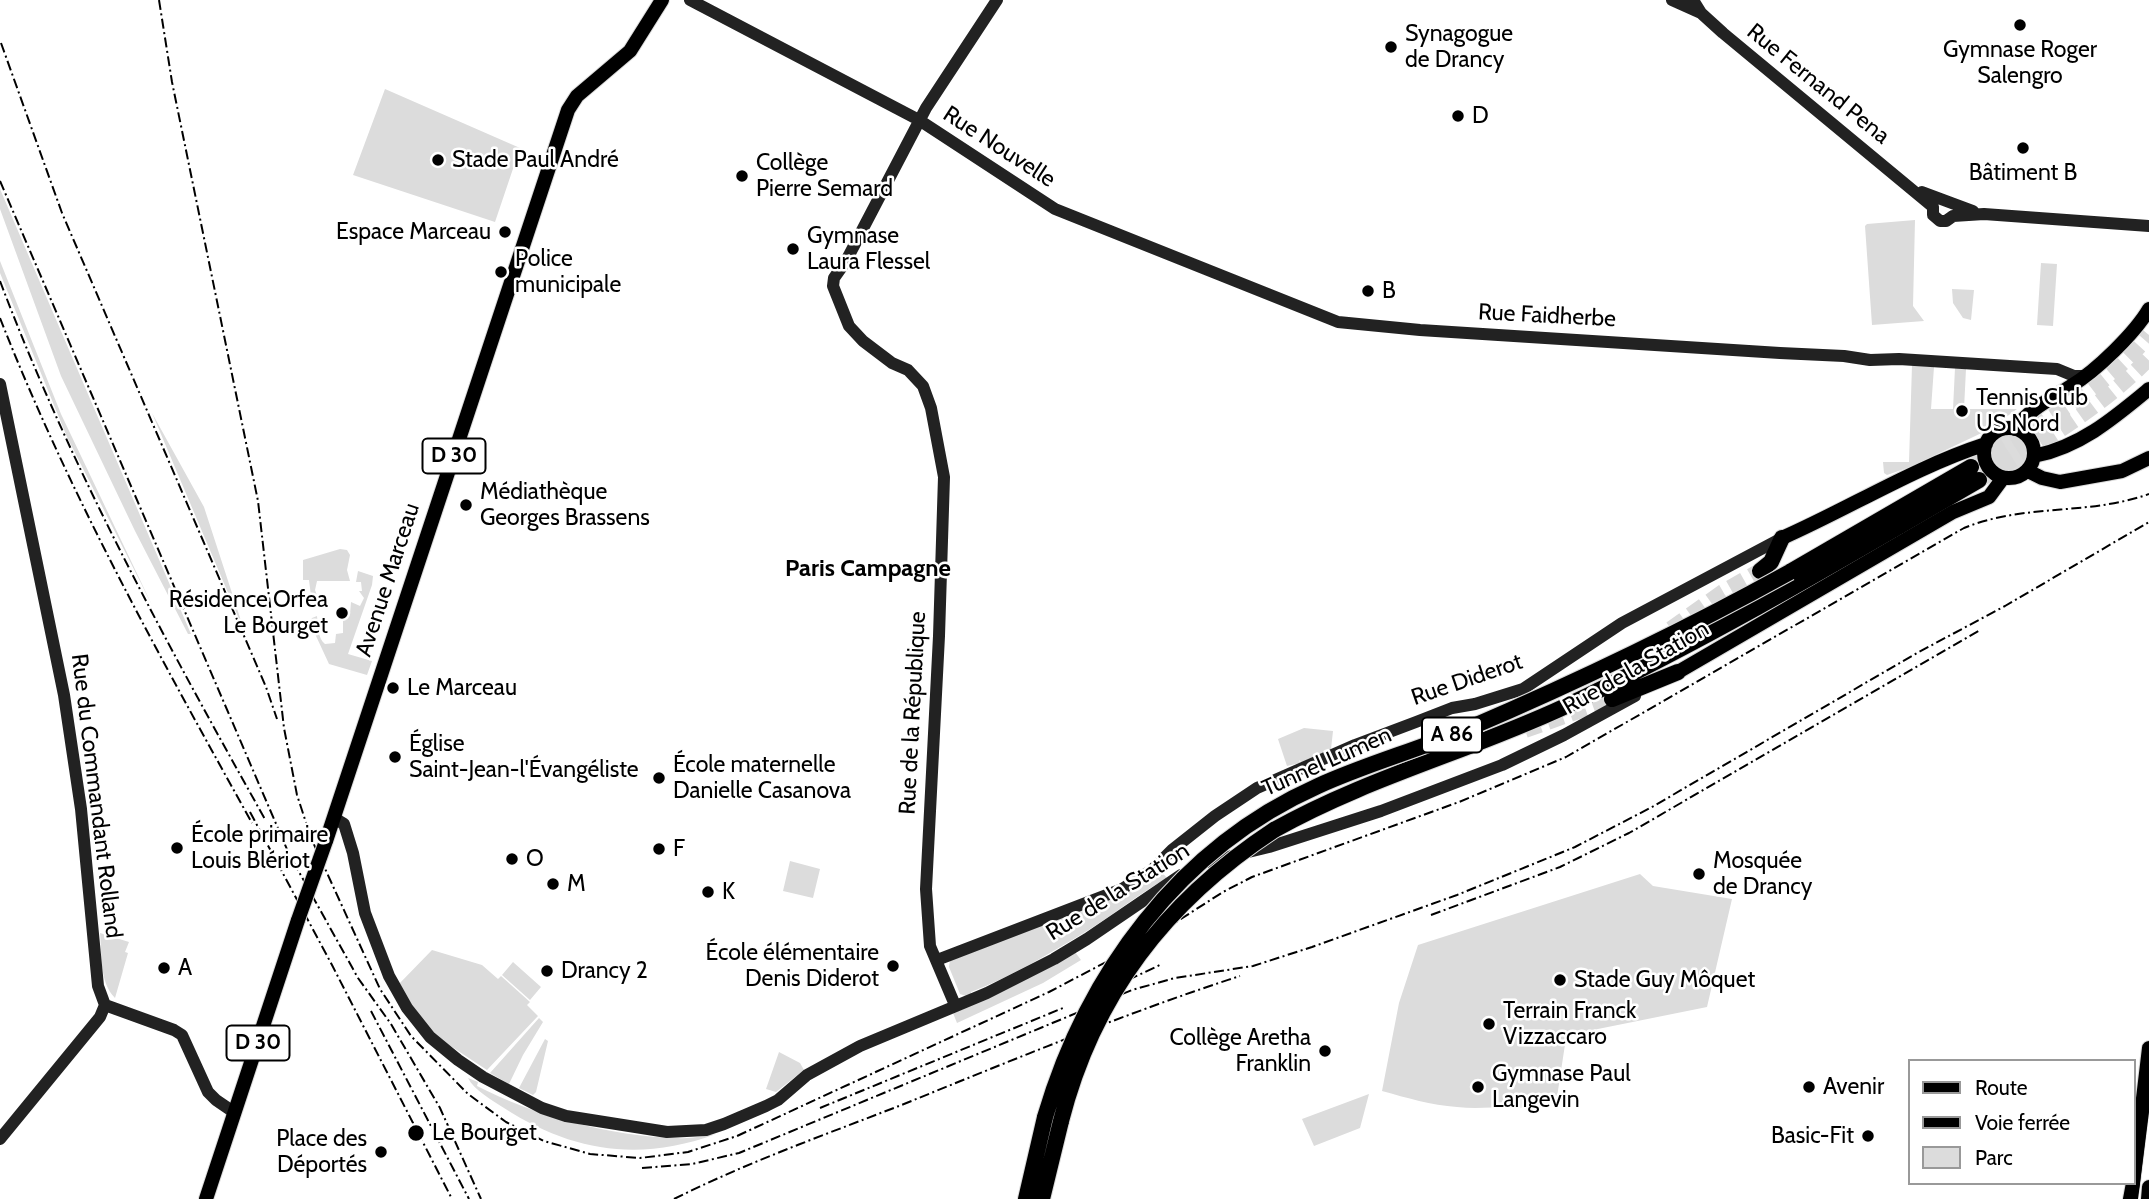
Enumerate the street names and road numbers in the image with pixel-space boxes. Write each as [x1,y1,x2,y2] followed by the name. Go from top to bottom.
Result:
[1741,18,1895,150] street label: Rue Fernand Pena
[938,100,1060,194] street label: Rue Nouvelle
[1477,299,1617,333] street label: Rue Faidherbe
[422,438,486,474] road number: D 30
[350,500,426,660] street label: Avenue Marceau
[894,611,932,815] street label: Rue de la République
[1558,615,1714,721] street label: Rue de la Station
[1408,648,1526,712] street label: Rue Diderot
[65,652,127,940] street label: Rue du Commandant Rolland
[1422,718,1482,752] road number: A 86
[1258,721,1396,803] street label: Tunnel Lumen
[1041,837,1195,947] street label: Rue de la Station
[226,1026,290,1060] road number: D 30

